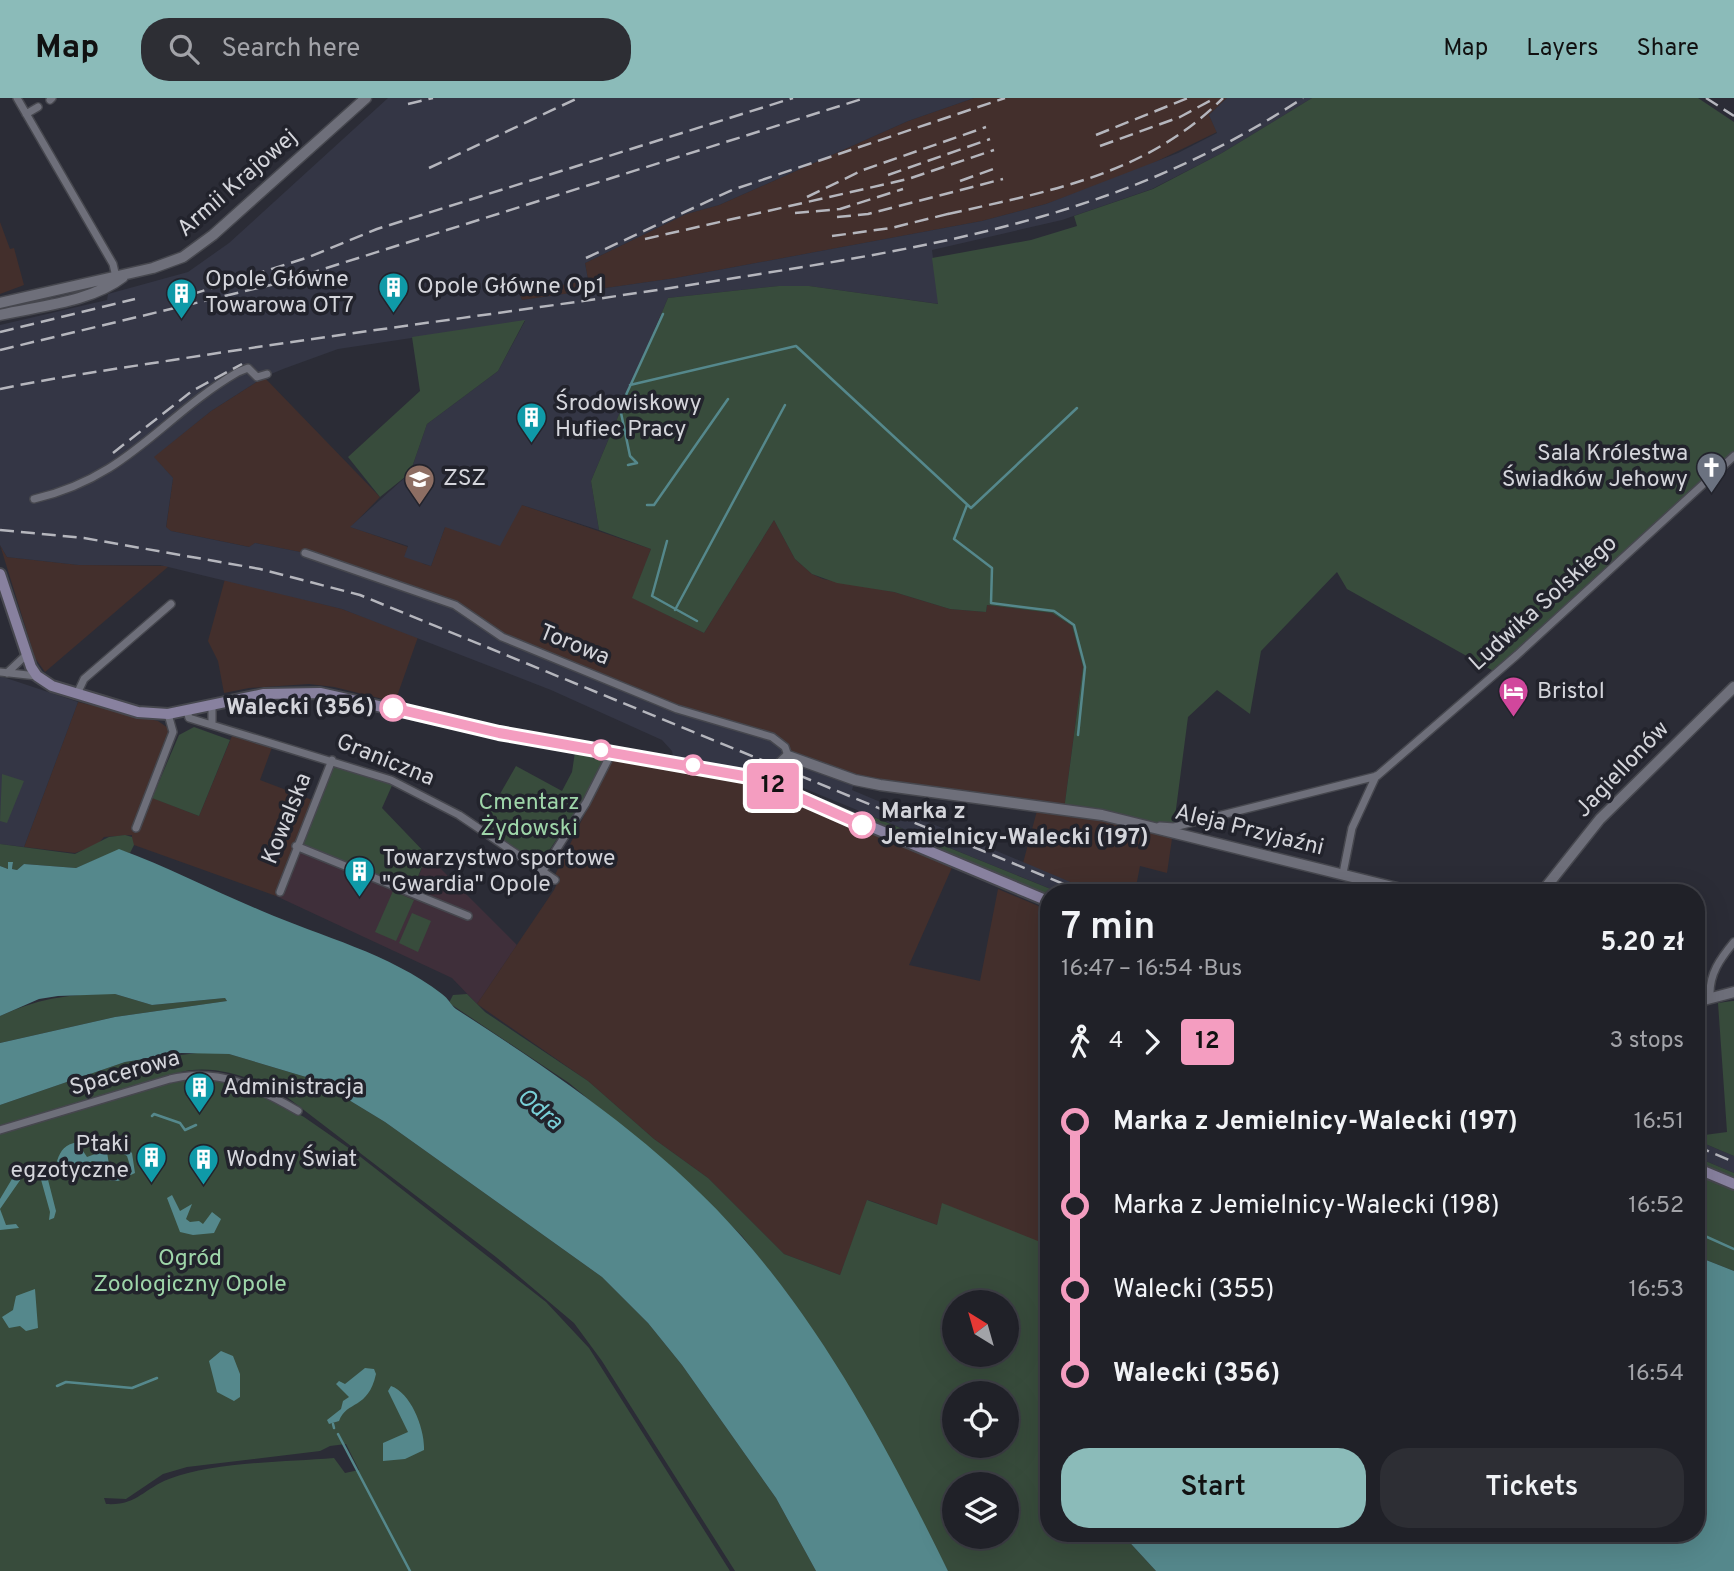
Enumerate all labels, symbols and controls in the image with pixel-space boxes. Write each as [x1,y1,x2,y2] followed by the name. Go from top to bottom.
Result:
[141,18,631,81] search box
[35,28,99,70] text: Map
[165,30,203,68] icon: search
[221,33,360,66] text: Search here
[1443,34,1488,64] text: Map
[1526,34,1598,64] text: Layers
[1636,34,1699,64] text: Share
[172,124,304,244] street label: Armii Krajowej
[205,266,354,321] place label: Opole Główne Towarowa OT7
[377,270,411,314] building icon: Opole Główne Op1
[417,273,605,302] place label: Opole Główne Op1
[165,276,199,320] building icon: Opole Główne Towarowa OT7
[555,388,702,445] place label: Środowiskowy Hufiec Pracy
[515,400,549,444] building icon: Środowiskowy Hufiec Pracy
[1502,440,1688,495] place label: Sala Królestwa Świadków Jehowy
[1694,450,1728,494] church icon: Sala Królestwa Świadków Jehowy
[403,462,437,506] school or university icon: ZSZ
[443,465,486,494] place label: ZSZ
[1464,530,1624,678] street label: Ludwika Solskiego
[535,619,613,673] street label: Torowa
[1497,675,1531,719] hotel icon: Bristol
[1537,678,1605,707] place label: Bristol
[226,694,374,723] place label: Walecki (356)
[380,695,406,721] marker: Walecki (356)
[1570,716,1676,824] street label: Jagiellonów
[332,728,438,794] street label: Graniczna
[591,740,611,760] unlabelled marker
[683,755,703,775] unlabelled marker
[742,763,804,809] line badge: 12
[257,769,319,869] street label: Kowalska
[761,771,785,801] text: 12
[478,789,580,844] park label: Cmentarz Żydowski
[881,798,1149,853] place label: Marka z Jemielnicy-Walecki (197)
[1172,798,1326,864] street label: Aleja Przyjaźni
[849,812,875,838] marker: Marka z Jemielnicy-Walecki (197)
[382,845,616,900] place label: Towarzystwo sportowe "Gwardia" Opole
[342,855,376,899] building icon: Towarzystwo sportowe "Gwardia" Opole
[1061,904,1155,953] text: 7 min
[1601,927,1684,960] text: 5.20 zł
[1061,955,1242,984] text: 16:47 – 16:54 · Bus
[1061,1023,1099,1061] icon: walk
[1133,1023,1171,1061] icon: forward
[1109,1027,1123,1056] text: 4
[1195,1027,1220,1057] text: 12
[1609,1027,1684,1056] text: 3 stops
[67,1044,183,1104] street label: Spacerowa
[183,1071,217,1115] building icon: Administracja
[223,1074,364,1103] place label: Administracja
[510,1082,568,1138] water label: Odra
[1113,1106,1518,1139] text: Marka z Jemielnicy-Walecki (197)
[1634,1108,1684,1137] text: 16:51
[10,1131,129,1186] place label: Ptaki egzotyczne
[135,1141,169,1185] building icon: Ptaki egzotyczne
[186,1143,220,1187] building icon: Wodny Świat
[226,1144,357,1175] place label: Wodny Świat
[1113,1190,1500,1223] text: Marka z Jemielnicy-Walecki (198)
[1628,1192,1684,1221] text: 16:52
[93,1245,287,1300] park label: Ogród Zoologiczny Opole
[1113,1274,1274,1307] text: Walecki (355)
[1628,1276,1684,1305] text: 16:53
[942,1290,1018,1367] north arrow
[942,1290,1019,1549] map controls
[1113,1358,1280,1391] text: Walecki (356)
[1627,1360,1684,1389] text: 16:54
[942,1381,1019,1458] button: locate
[1061,1448,1366,1528] button: Start
[1380,1448,1684,1528] button: Tickets
[942,1472,1019,1549] button: layers

